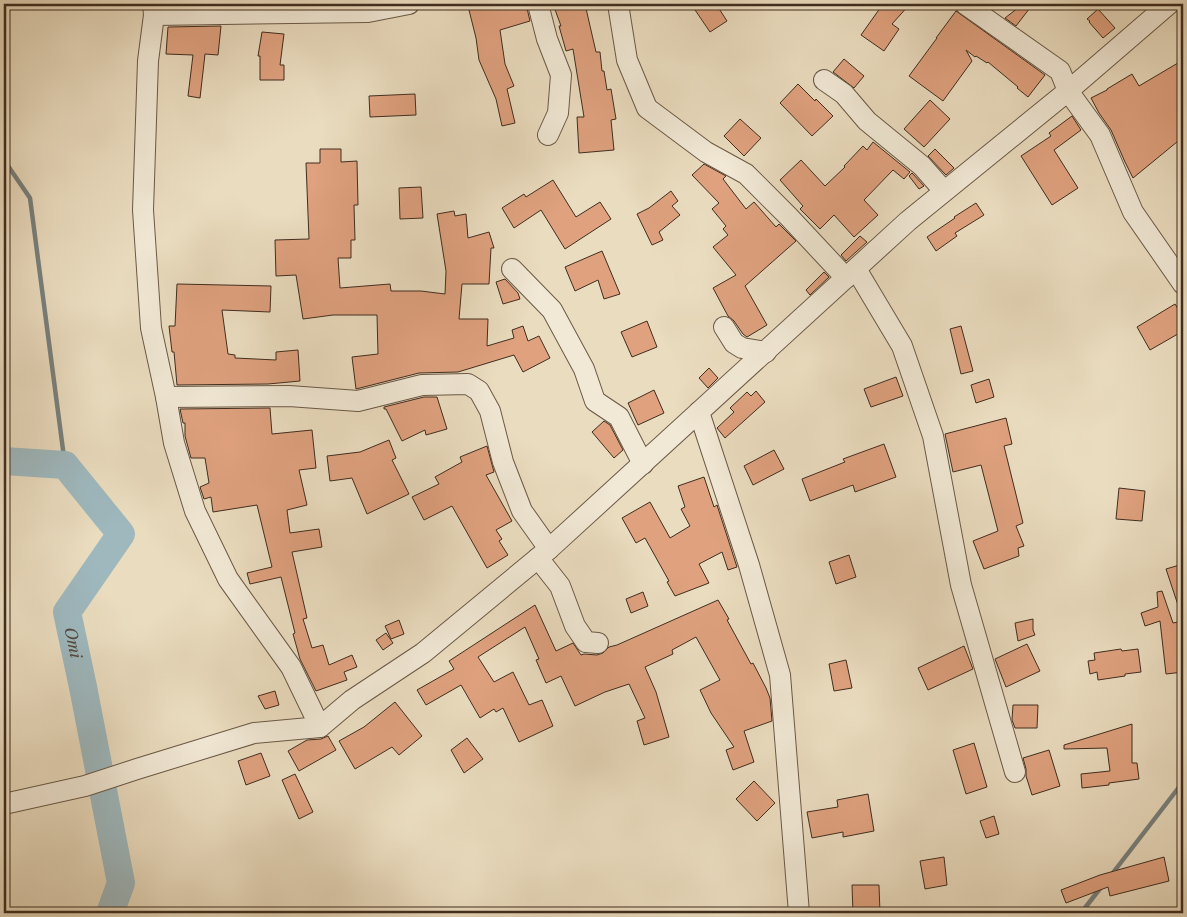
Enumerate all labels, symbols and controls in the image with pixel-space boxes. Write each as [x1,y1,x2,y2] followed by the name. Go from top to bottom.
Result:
[60,625,87,661] water label: Omi

